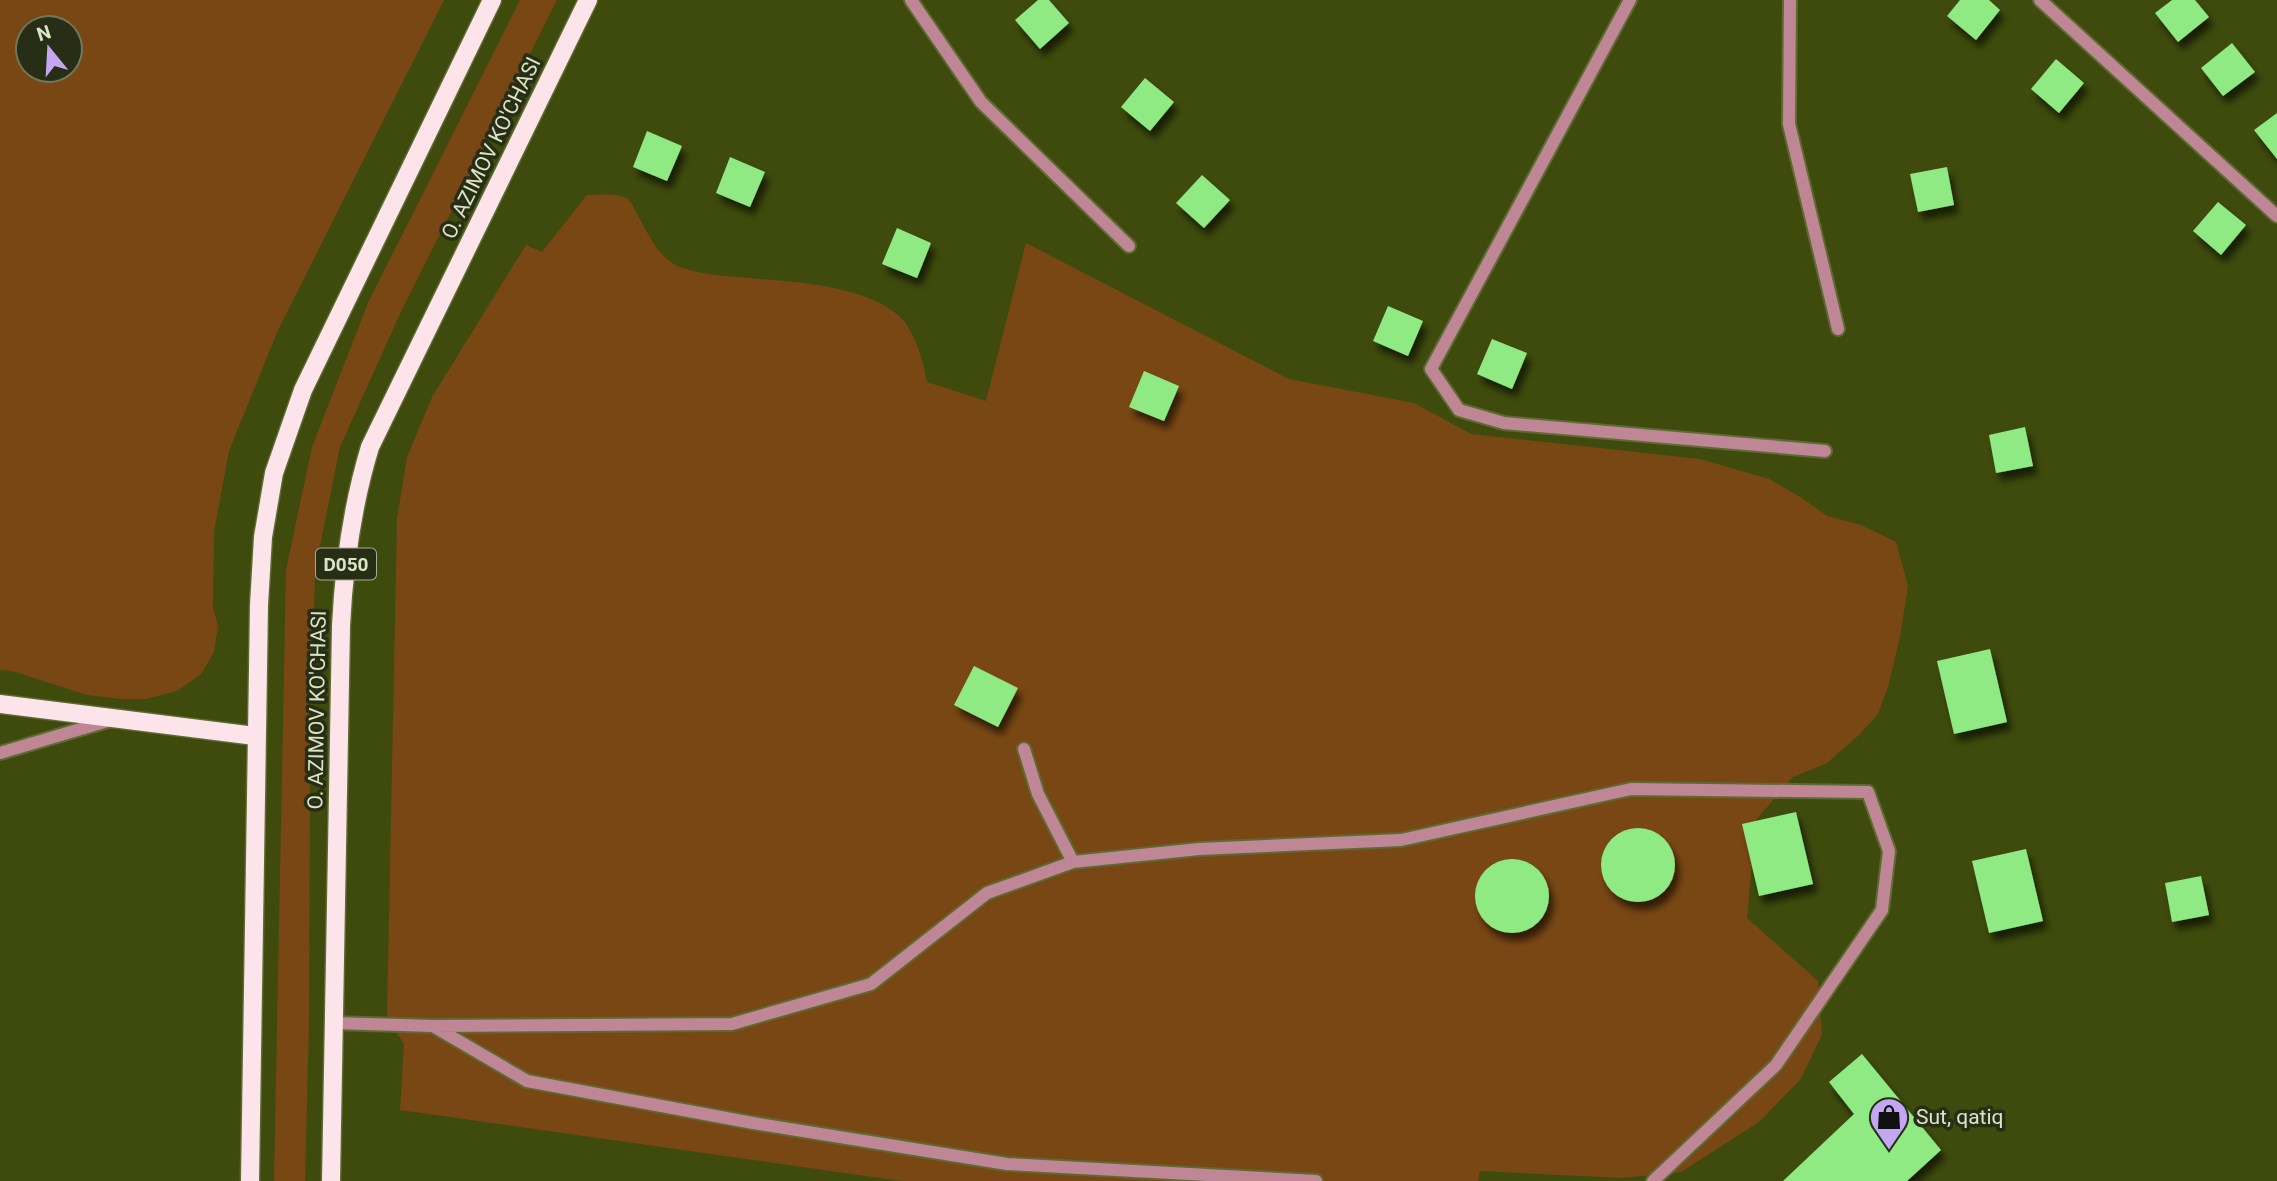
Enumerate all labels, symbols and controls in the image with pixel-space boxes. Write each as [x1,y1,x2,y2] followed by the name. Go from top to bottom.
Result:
[14,14,84,84] north arrow
[34,20,54,46] text: N
[437,53,545,243] street label: O. AZIMOV KO'CHASI
[316,548,376,580] road number: D050
[303,610,331,810] street label: O. AZIMOV KO'CHASI
[1868,1096,1910,1151] shop icon: Sut, qatiq
[1916,1105,2004,1129] place label: Sut, qatiq

